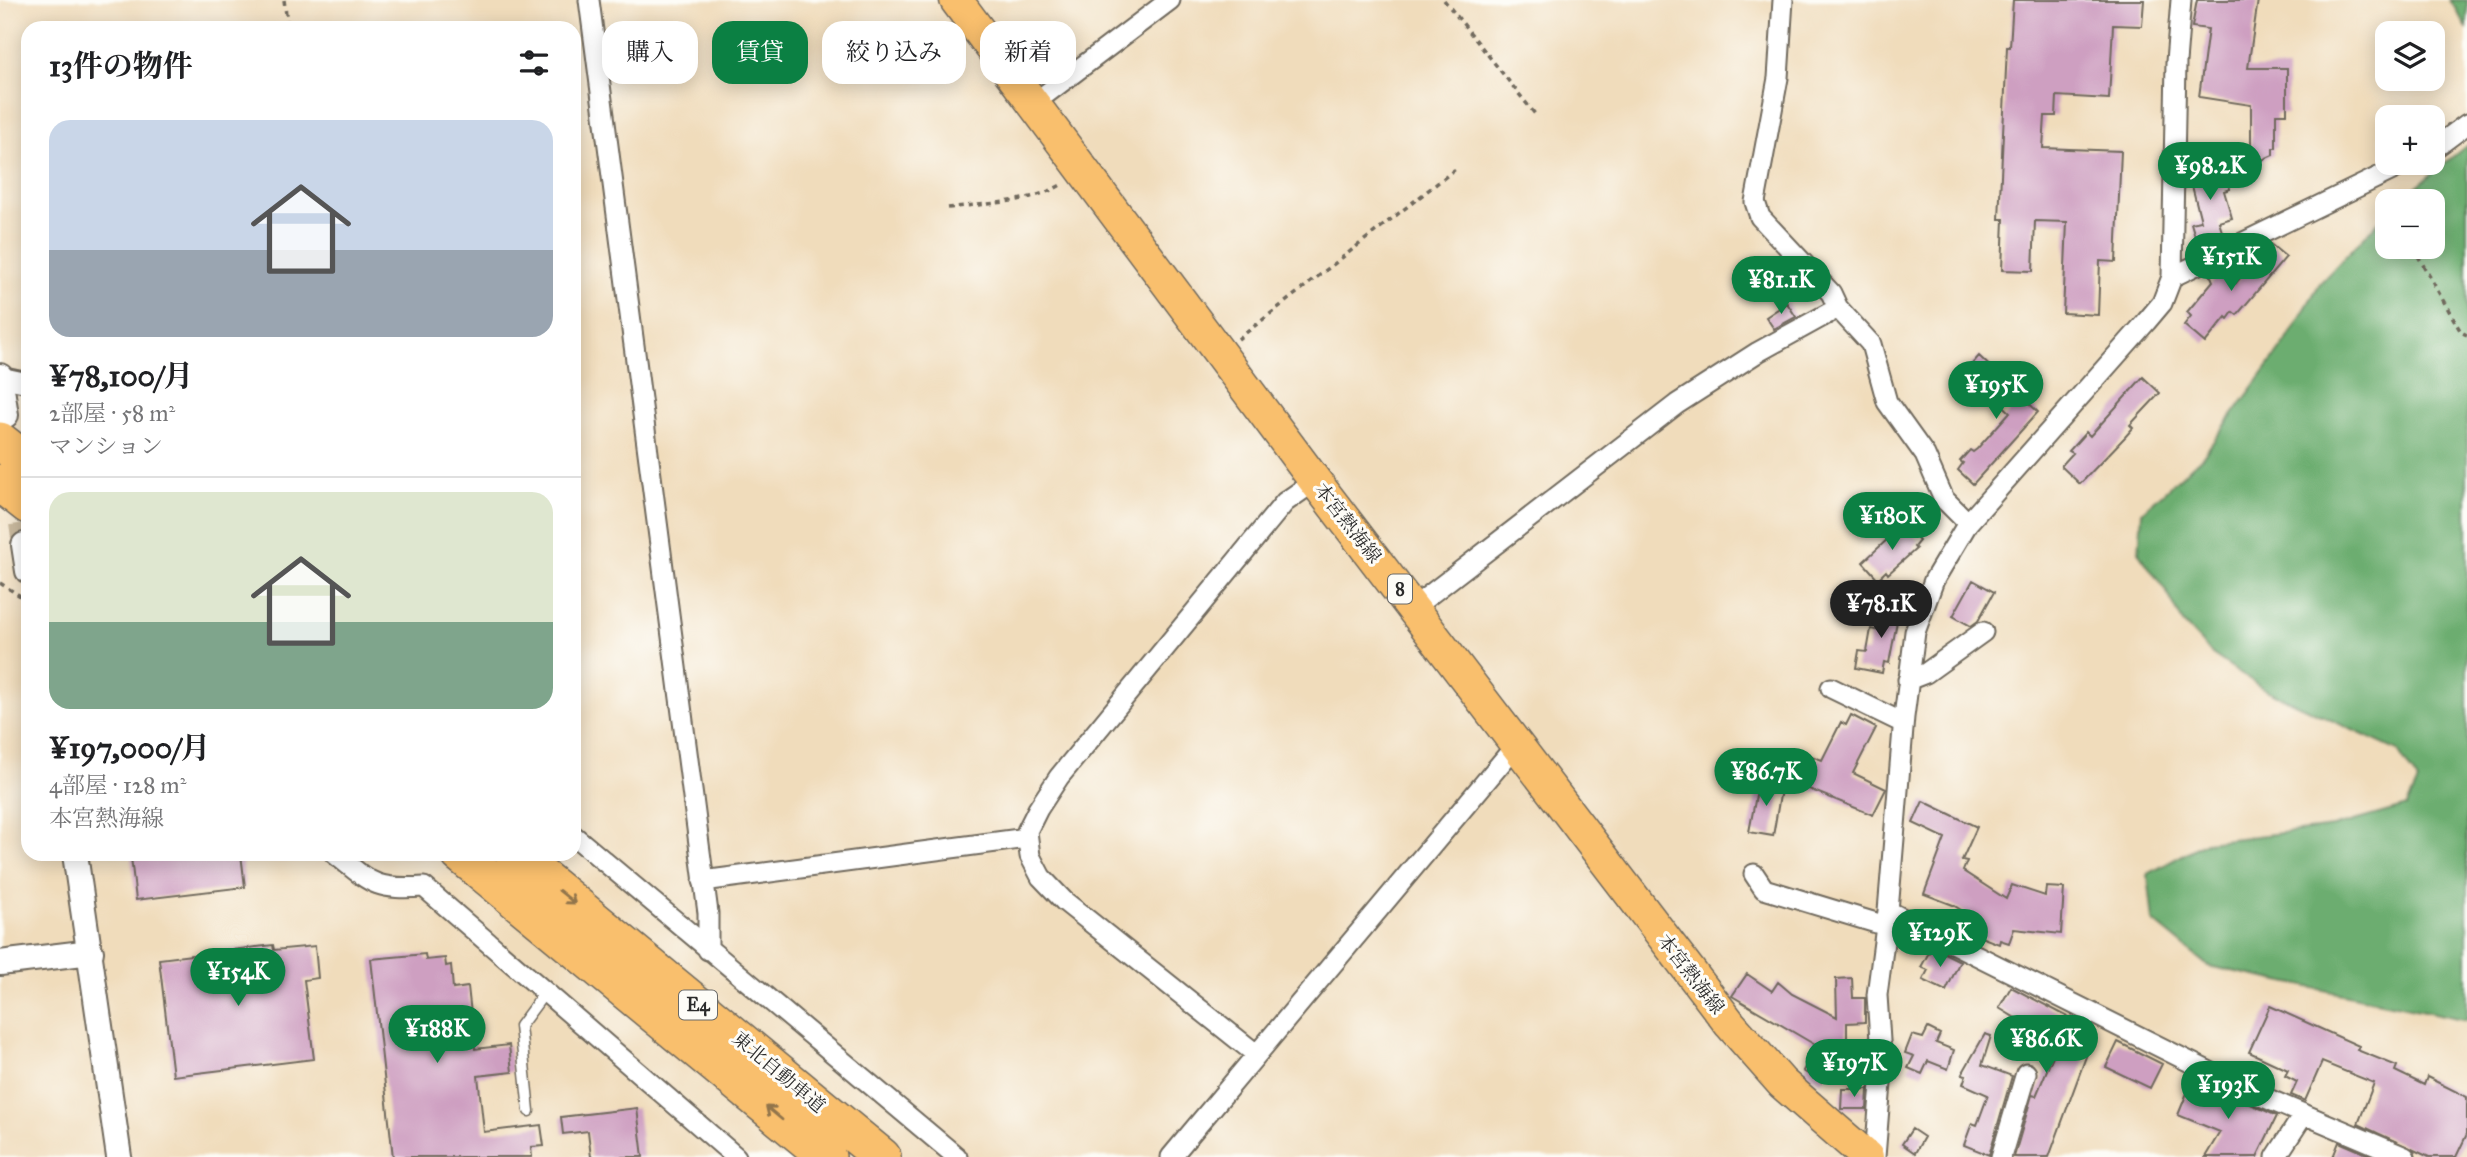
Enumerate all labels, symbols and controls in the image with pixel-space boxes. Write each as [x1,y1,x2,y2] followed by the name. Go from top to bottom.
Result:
[602,21,698,84] chip: 購入
[712,21,808,84] chip: 賃貸
[822,21,966,84] chip: 絞り込み
[980,21,1076,84] chip: 新着
[2375,21,2445,259] map controls
[2375,21,2445,91] button: layers
[515,44,553,82] icon: filters
[49,48,193,84] text: 13件の物件
[2375,105,2445,175] button: +
[2153,142,2267,202] pin: ¥98.2K
[2174,151,2246,179] text: ¥98.2K
[238,166,364,292] icon: home
[2375,189,2445,259] button: −
[2182,233,2280,293] pin: ¥151K
[2201,242,2261,270] text: ¥151K
[1724,256,1838,316] pin: ¥81.1K
[1748,265,1814,293] text: ¥81.1K
[49,358,193,394] text: ¥78,100/月
[1947,362,2045,421] pin: ¥195K
[1964,370,2028,398] text: ¥195K
[49,399,175,427] text: 2部屋 · 58 m²
[49,432,163,460] text: マンション
[1310,478,1386,568] street label: 本宮熱海線
[1843,492,1941,552] pin: ¥180K
[1859,501,1925,529] text: ¥180K
[238,538,364,664] icon: home
[1388,574,1412,604] road number: 8
[1824,580,1938,640] pin: ¥78.1K
[1846,589,1916,617] text: ¥78.1K
[49,730,210,766] text: ¥197,000/月
[1709,748,1823,808] pin: ¥86.7K
[1730,757,1802,785] text: ¥86.7K
[49,771,186,799] text: 4部屋 · 128 m²
[49,804,164,832] text: 本宮熱海線
[557,889,575,905] one-way arrow
[1891,909,1989,969] pin: ¥129K
[1908,918,1972,946] text: ¥129K
[1653,929,1729,1019] street label: 本宮熱海線
[189,948,287,1008] pin: ¥154K
[206,957,270,985] text: ¥154K
[679,990,717,1020] road number: E4
[388,1006,486,1065] pin: ¥188K
[405,1014,469,1042] text: ¥188K
[1989,1016,2103,1075] pin: ¥86.6K
[2010,1024,2082,1052] text: ¥86.6K
[728,1027,830,1117] street label: 東北自動車道
[1805,1040,1903,1099] pin: ¥197K
[1822,1048,1886,1076] text: ¥197K
[2179,1062,2277,1121] pin: ¥193K
[2197,1070,2259,1098] text: ¥193K
[766,1106,784,1121] one-way arrow

